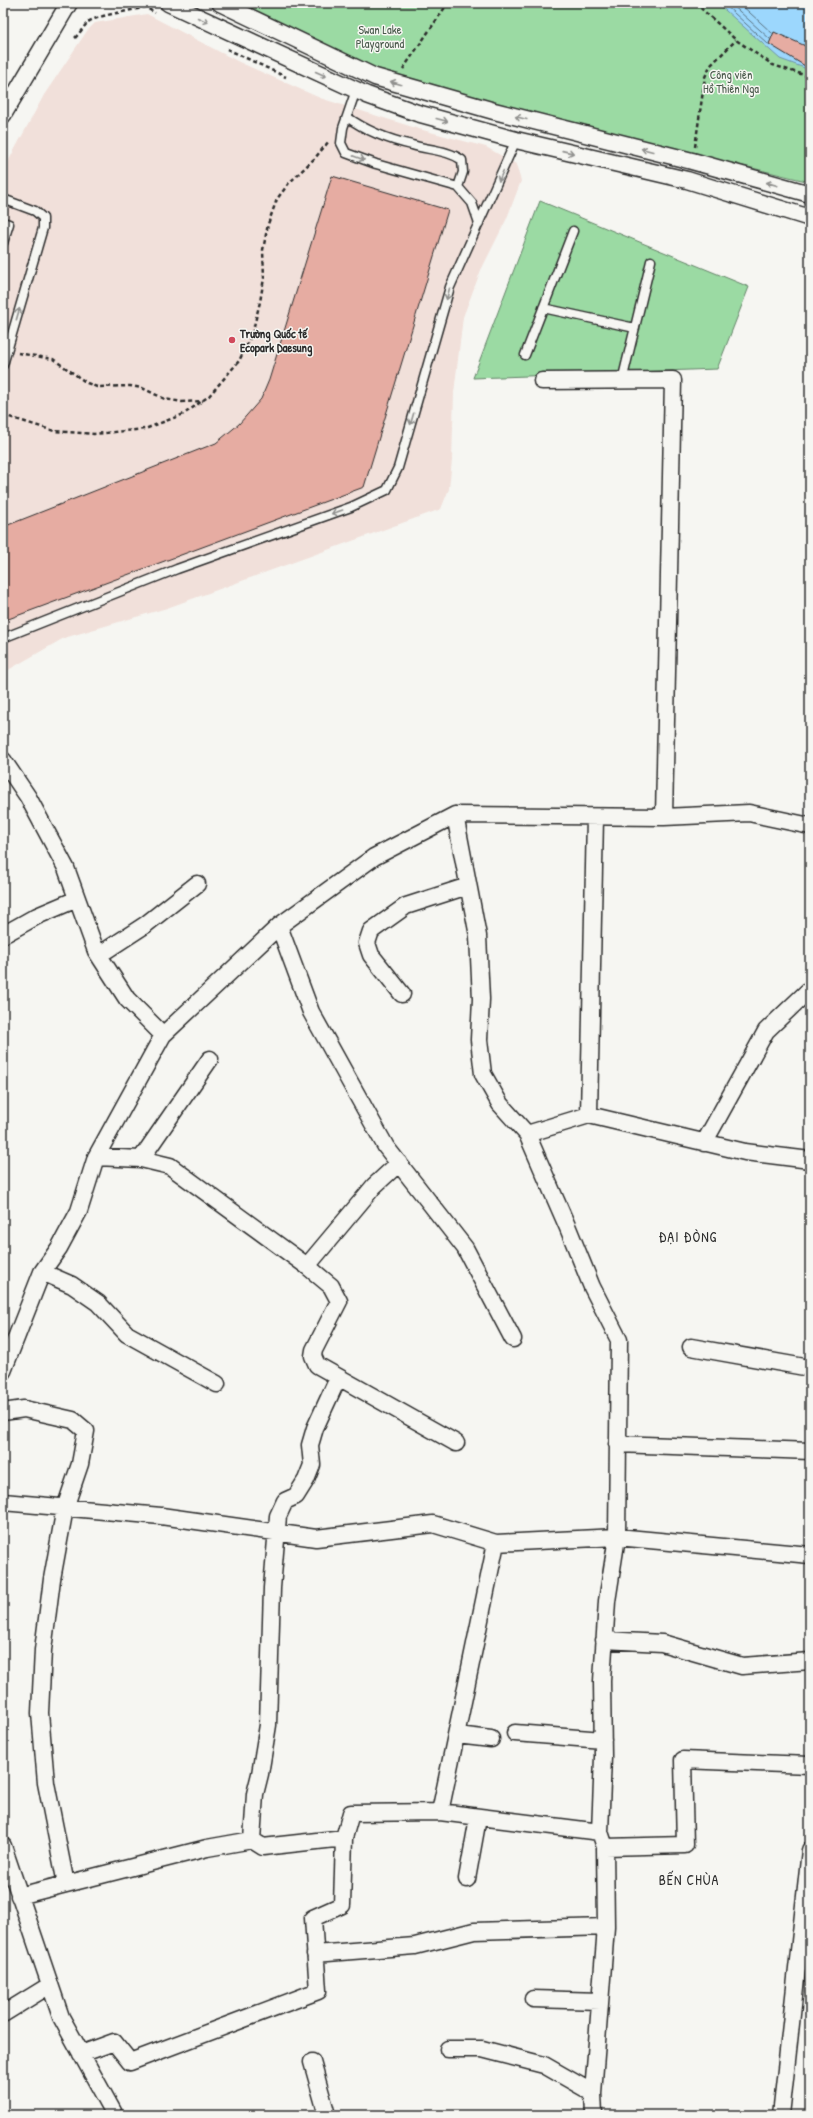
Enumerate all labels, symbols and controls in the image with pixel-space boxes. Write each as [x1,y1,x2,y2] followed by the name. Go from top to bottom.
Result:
[196,17,208,24] one-way arrow
[356,21,405,52] park label: Swan Lake Playground
[703,66,759,97] park label: Công viên Hồ Thiên Nga
[315,71,327,78] one-way arrow
[389,79,402,87] one-way arrow
[515,113,528,121] one-way arrow
[436,117,449,124] one-way arrow
[641,145,654,153] one-way arrow
[562,149,575,156] one-way arrow
[353,154,365,162] one-way arrow
[497,169,504,181] one-way arrow
[766,180,779,187] one-way arrow
[444,287,451,300] one-way arrow
[15,308,22,321] one-way arrow
[239,325,313,357] place label: Trường Quốc tế Ecopark Daesung
[227,335,237,345] marker: Trường Quốc tế Ecopark Daesung
[408,412,415,425] one-way arrow
[332,508,344,516] one-way arrow
[659,1227,717,1246] district label: ĐẠI ĐÒNG
[659,1870,719,1889] district label: BẾN CHÙA

